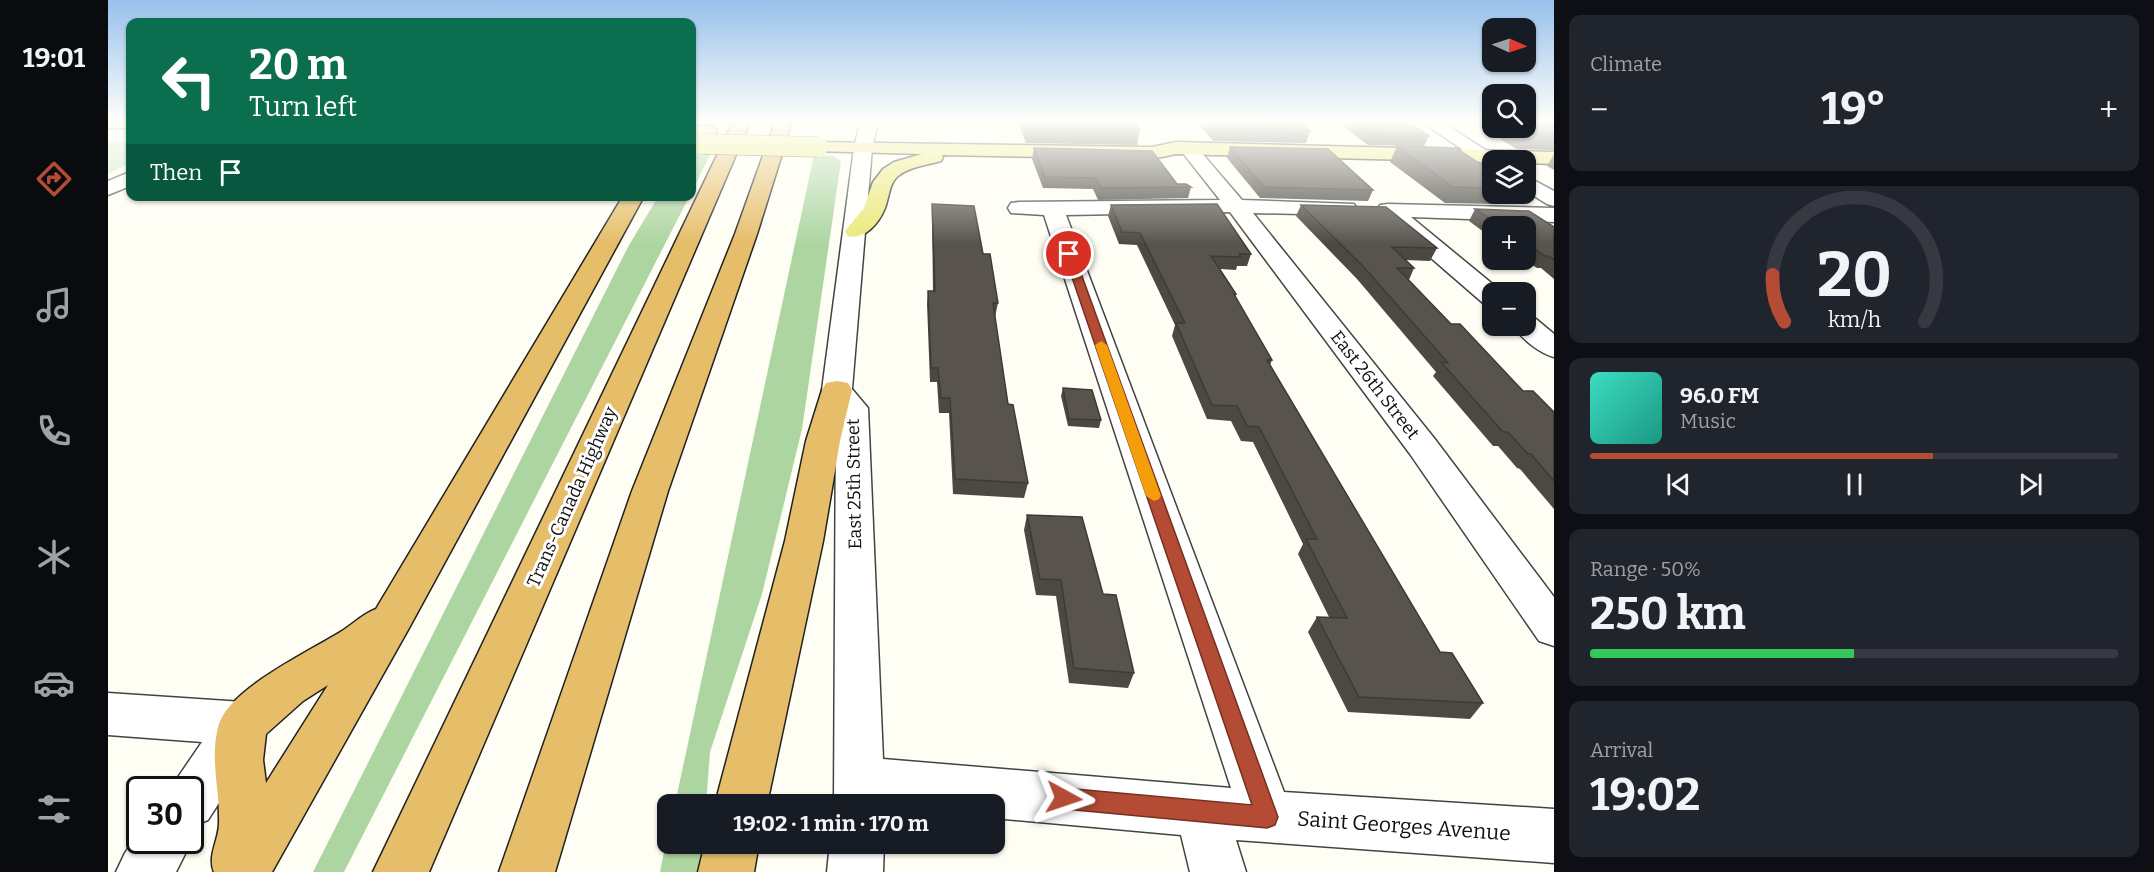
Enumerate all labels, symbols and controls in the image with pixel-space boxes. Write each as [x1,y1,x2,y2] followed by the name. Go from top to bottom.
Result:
[1482,18,1536,72] north arrow
[1482,18,1536,336] map controls
[249,40,347,90] text: 20 m
[23,42,85,74] text: 19:01
[150,42,228,120] icon: left
[1590,52,1662,76] text: Climate
[1821,82,1886,136] text: 19°
[1482,84,1536,138] button: search
[1590,90,1608,130] text: −
[2099,90,2118,130] text: +
[249,91,357,123] text: Turn left
[1482,150,1536,204] button: layers
[214,156,247,189] icon: arrive
[33,158,75,200] icon: directions
[150,159,202,186] text: Then
[1482,216,1536,270] button: +
[1043,228,1094,279] pin
[1052,237,1085,270] icon: arrive
[1817,238,1891,313] text: 20
[1482,282,1536,336] button: −
[33,284,75,326] icon: music
[1827,307,1881,333] text: km/h
[1326,326,1425,444] street label: East 26th Street
[1680,382,1759,409] text: 96.0 FM
[522,403,622,591] street label: Trans-Canada Highway
[1680,409,1736,433] text: Music
[33,410,75,452] icon: phone
[842,418,866,550] street label: East 25th Street
[1662,468,1695,501] icon: previous
[1838,468,1871,501] icon: pause
[2014,468,2047,501] icon: next
[33,536,75,578] icon: climate
[1590,557,1701,581] text: Range · 50%
[1590,587,1746,641] text: 250 km
[33,662,75,704] icon: car
[1590,738,1653,762] text: Arrival
[1032,766,1096,830] position arrow
[1590,768,1700,822] text: 19:02
[126,776,204,854] speed limit sign: 30
[33,788,75,830] icon: filters
[1296,806,1512,846] street label: Saint Georges Avenue
[733,810,929,837] text: 19:02 · 1 min · 170 m

